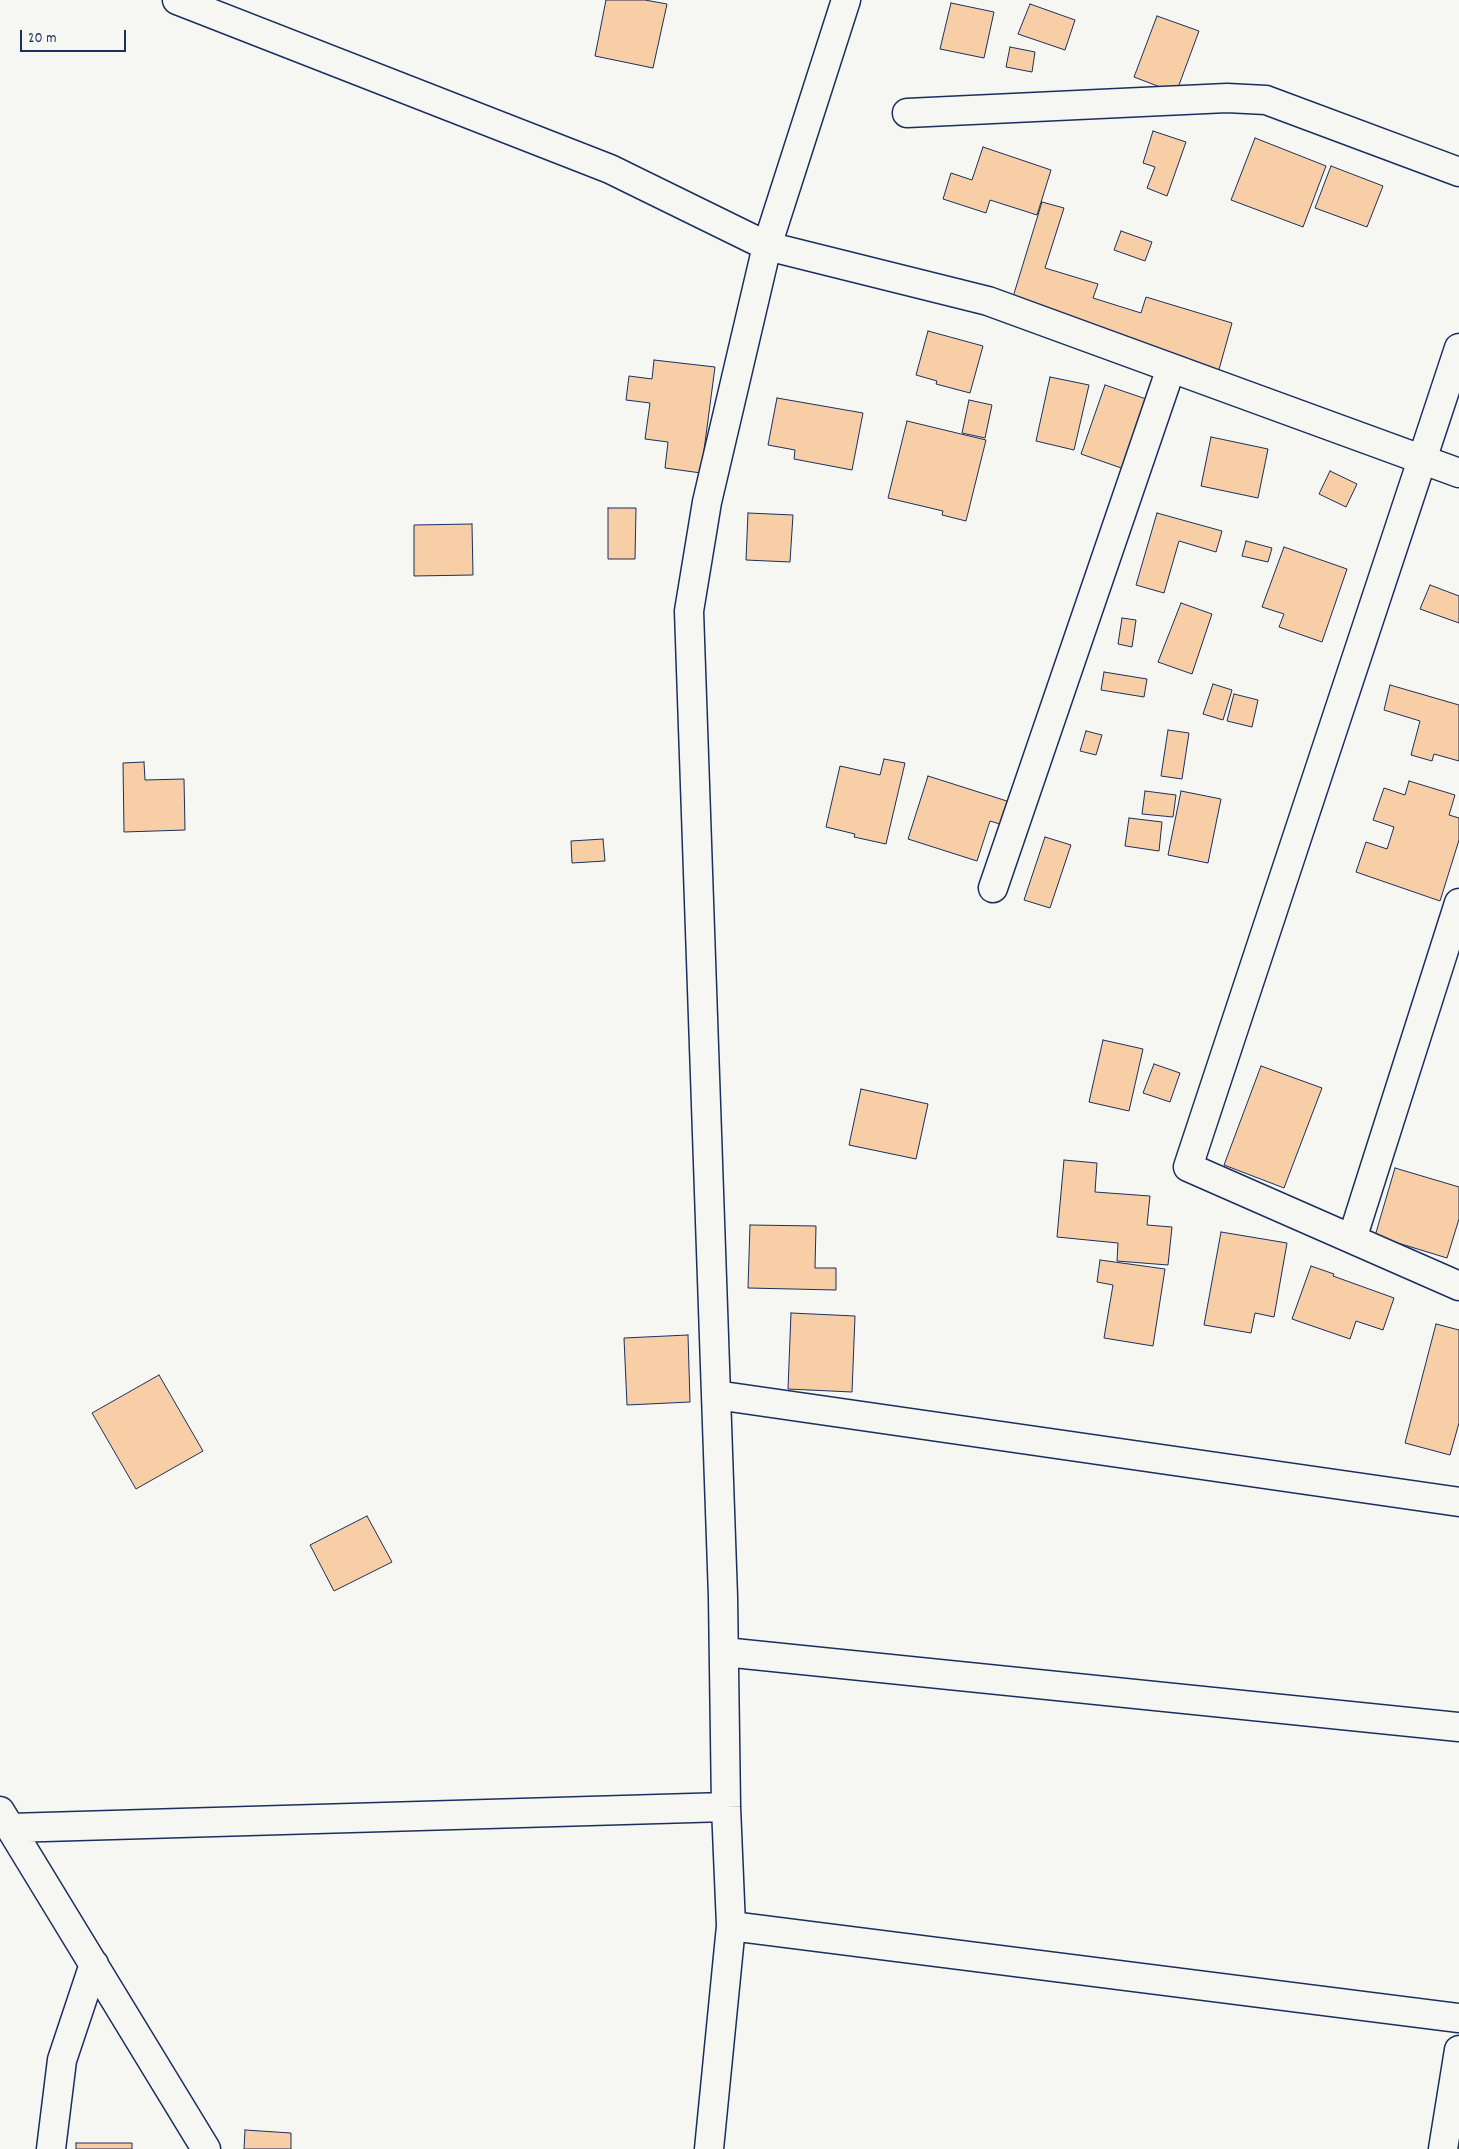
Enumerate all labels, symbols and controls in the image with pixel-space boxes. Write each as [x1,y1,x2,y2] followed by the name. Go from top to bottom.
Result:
[22,20,129,52] scale bar
[28,28,56,50] text: 20 m

